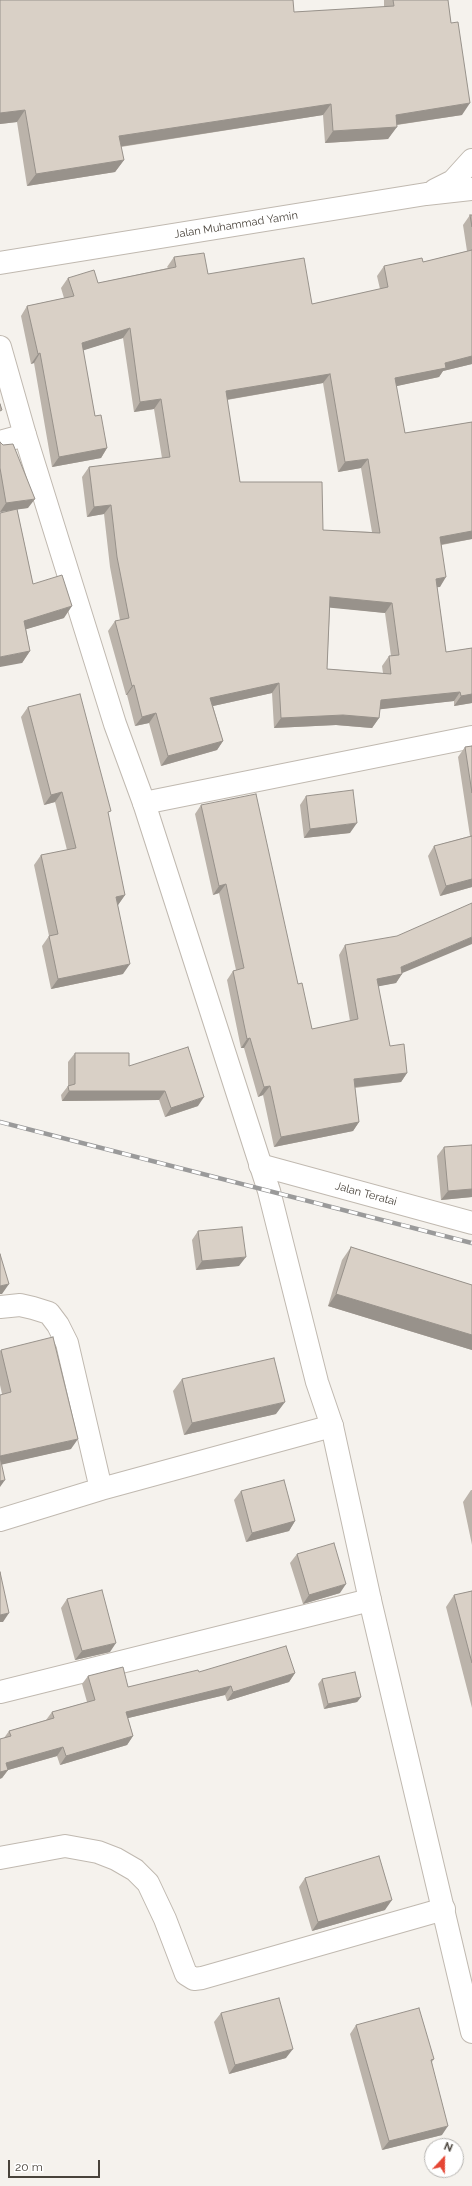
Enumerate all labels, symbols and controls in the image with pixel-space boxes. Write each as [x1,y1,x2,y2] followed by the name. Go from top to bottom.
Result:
[173,209,299,241] street label: Jalan Muhammad Yamin
[334,1179,398,1209] street label: Jalan Teratai
[424,2138,464,2178] north arrow
[442,2140,455,2155] text: N
[10,2152,102,2178] scale bar
[15,2160,43,2174] text: 20 m

